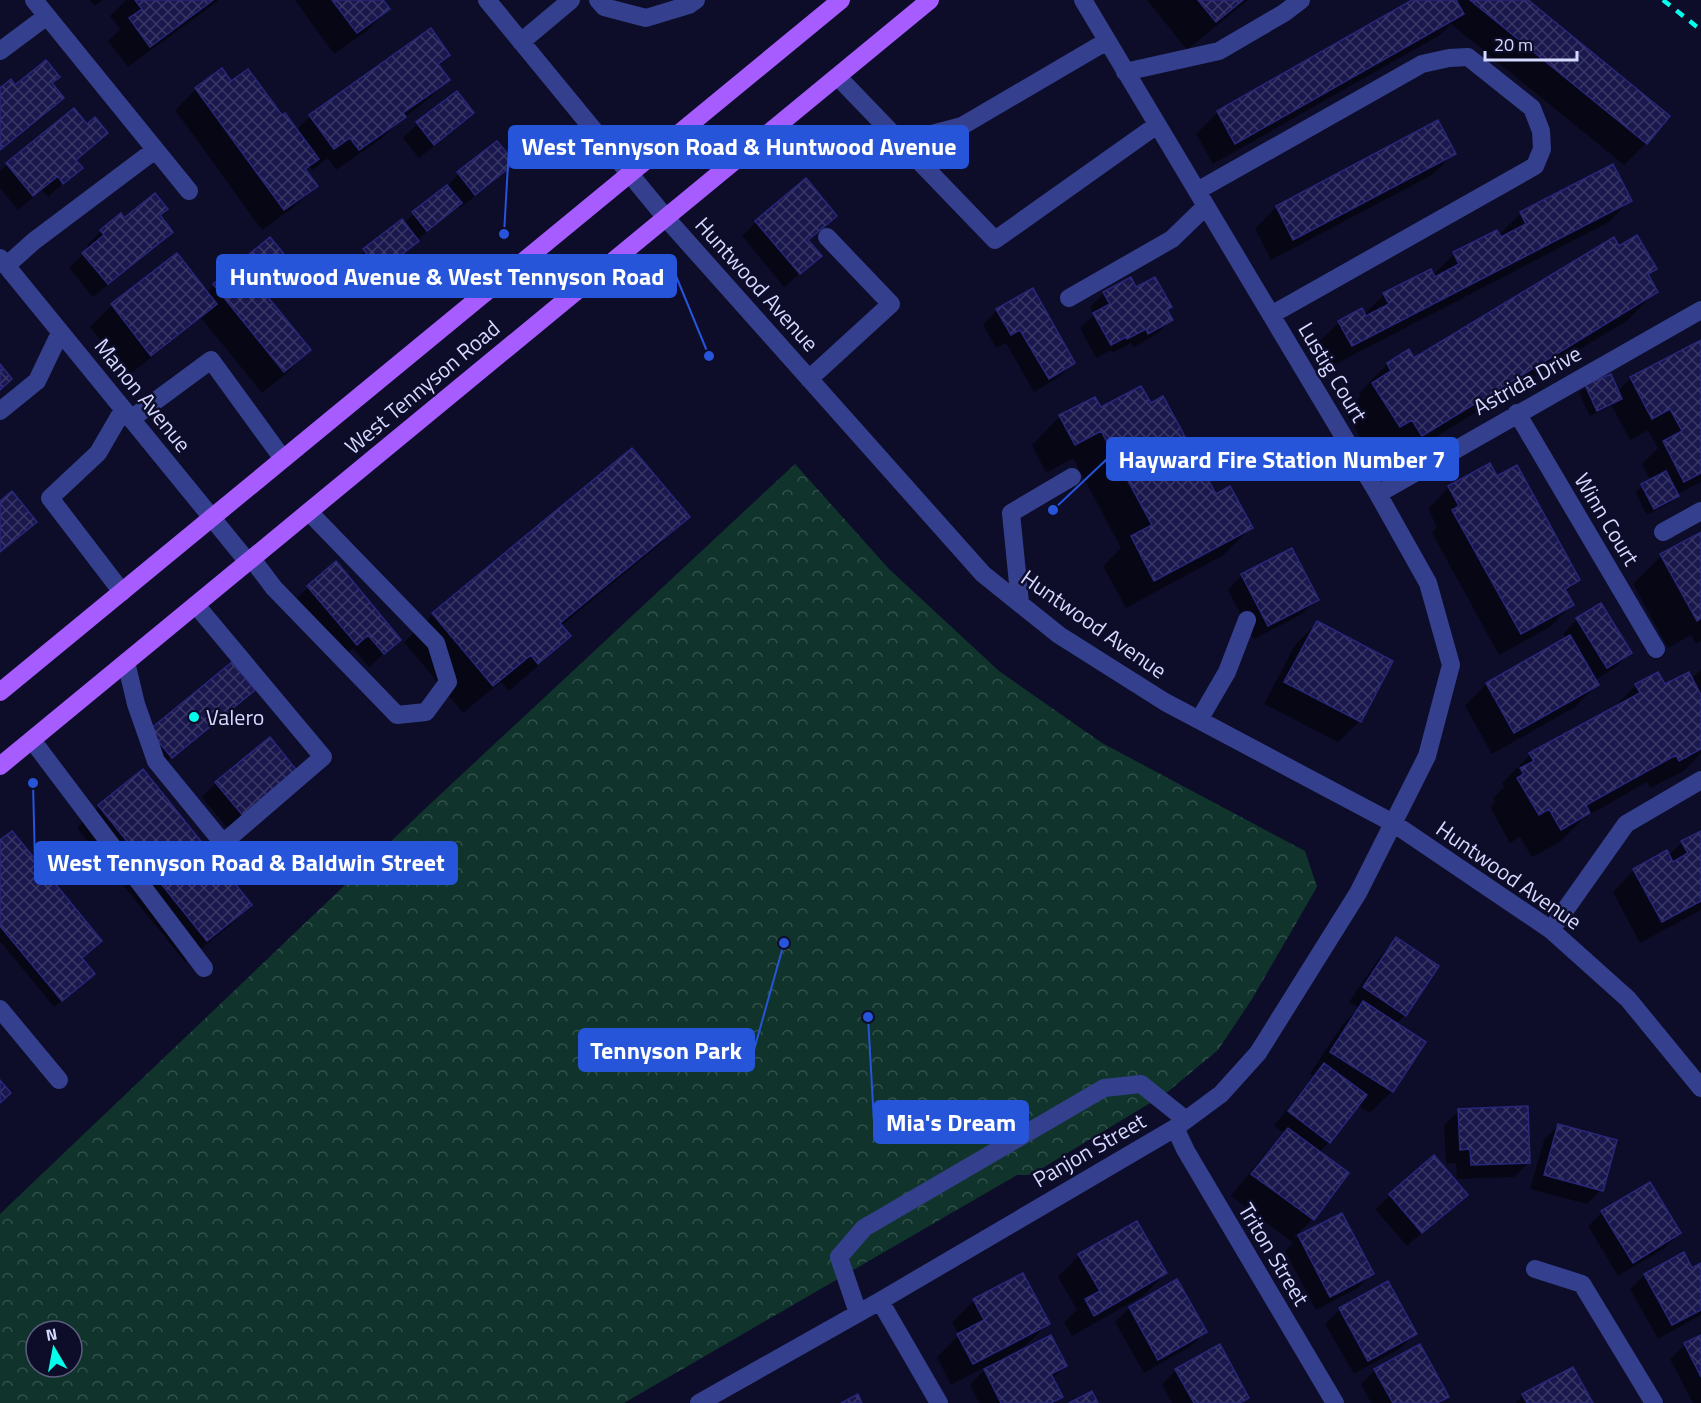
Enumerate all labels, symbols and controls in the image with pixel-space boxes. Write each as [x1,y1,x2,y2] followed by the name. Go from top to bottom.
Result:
[1485,24,1576,62] scale bar
[1494,31,1533,58] text: 20 m
[509,126,968,168] callout: West Tennyson Road & Huntwood Avenue
[522,128,956,164] text: West Tennyson Road & Huntwood Avenue
[687,209,827,359] street label: Huntwood Avenue
[217,255,676,297] callout: Huntwood Avenue & West Tennyson Road
[230,258,664,294] text: Huntwood Avenue & West Tennyson Road
[337,312,507,462] street label: West Tennyson Road
[1290,315,1376,429] street label: Lustig Court
[86,331,200,459] street label: Manon Avenue
[1467,336,1587,424] street label: Astrida Drive
[1107,438,1458,480] callout: Hayward Fire Station Number 7
[1118,441,1446,477] text: Hayward Fire Station Number 7
[1566,466,1648,572] street label: Winn Court
[1014,561,1174,687] street label: Huntwood Avenue
[206,700,264,734] place label: Valero
[187,710,201,724] marker: Valero
[1429,812,1589,938] street label: Huntwood Avenue
[35,842,457,884] callout: West Tennyson Road & Baldwin Street
[47,844,445,880] text: West Tennyson Road & Baldwin Street
[579,1029,754,1071] callout: Tennyson Park
[590,1032,742,1068] text: Tennyson Park
[874,1101,1028,1143] callout: Mia's Dream
[886,1104,1016,1140] text: Mia's Dream
[1026,1104,1152,1196] street label: Panjon Street
[1230,1196,1318,1312] street label: Triton Street
[24,1319,84,1379] north arrow
[44,1321,59,1347] text: N

